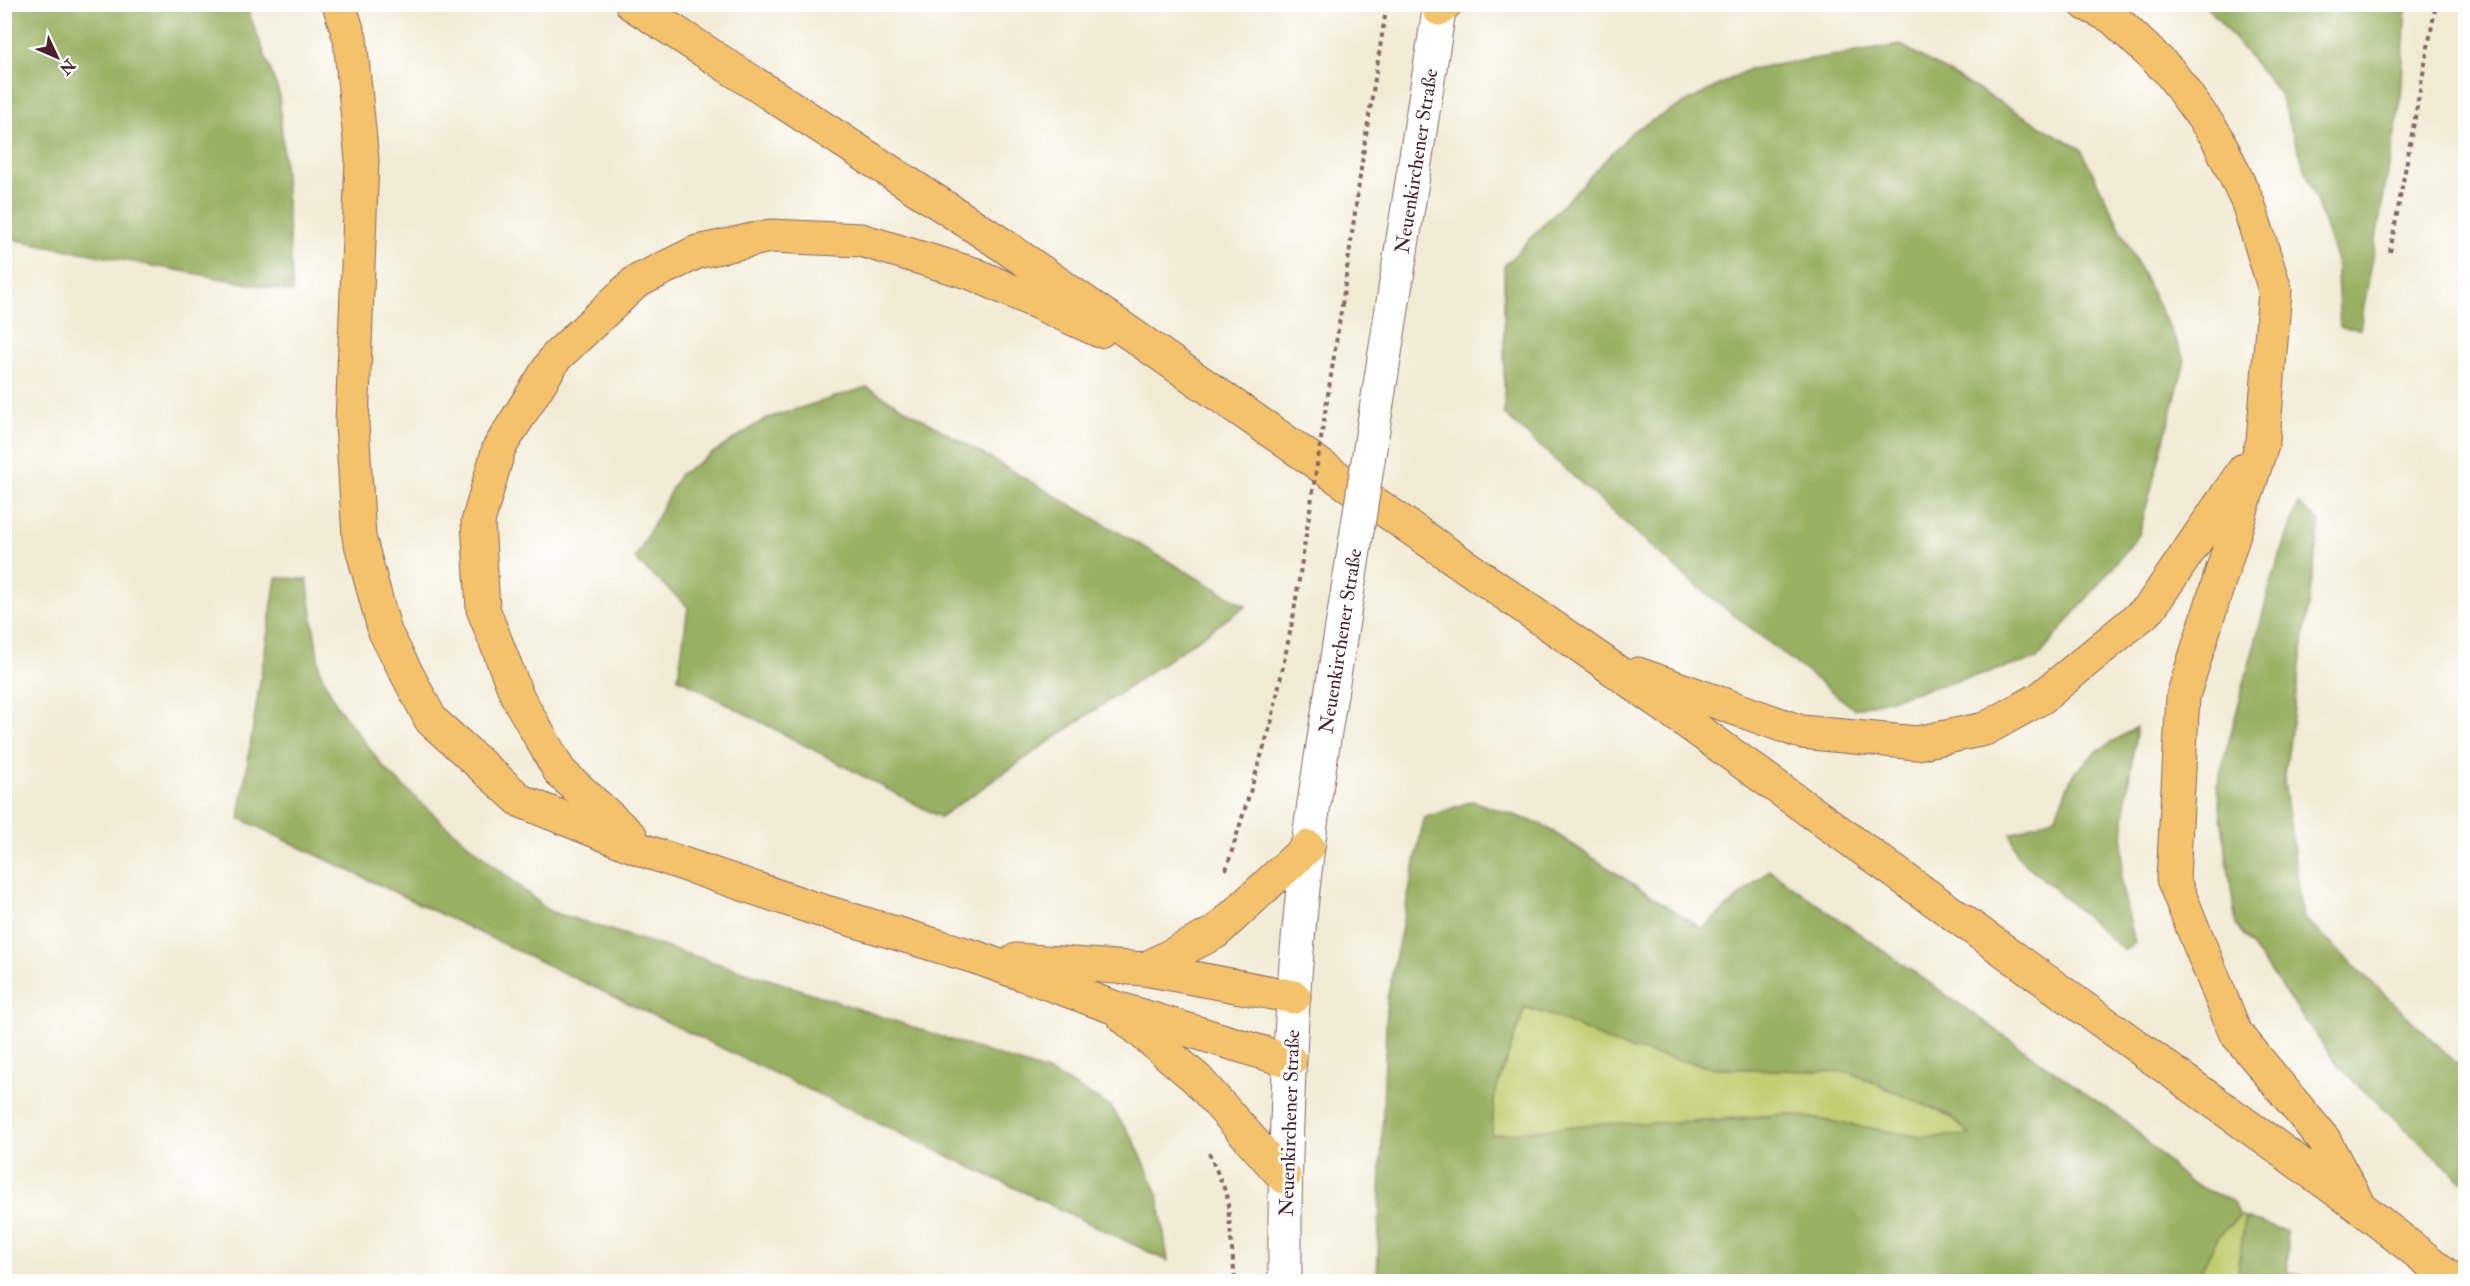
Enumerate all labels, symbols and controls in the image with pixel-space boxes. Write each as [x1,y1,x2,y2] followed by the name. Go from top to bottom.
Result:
[27,27,87,87] north arrow
[54,54,80,79] text: N
[1390,67,1443,255] street label: Neuenkirchener Straße
[1314,547,1367,735] street label: Neuenkirchener Straße
[1274,1029,1305,1217] street label: Neuenkirchener Straße

